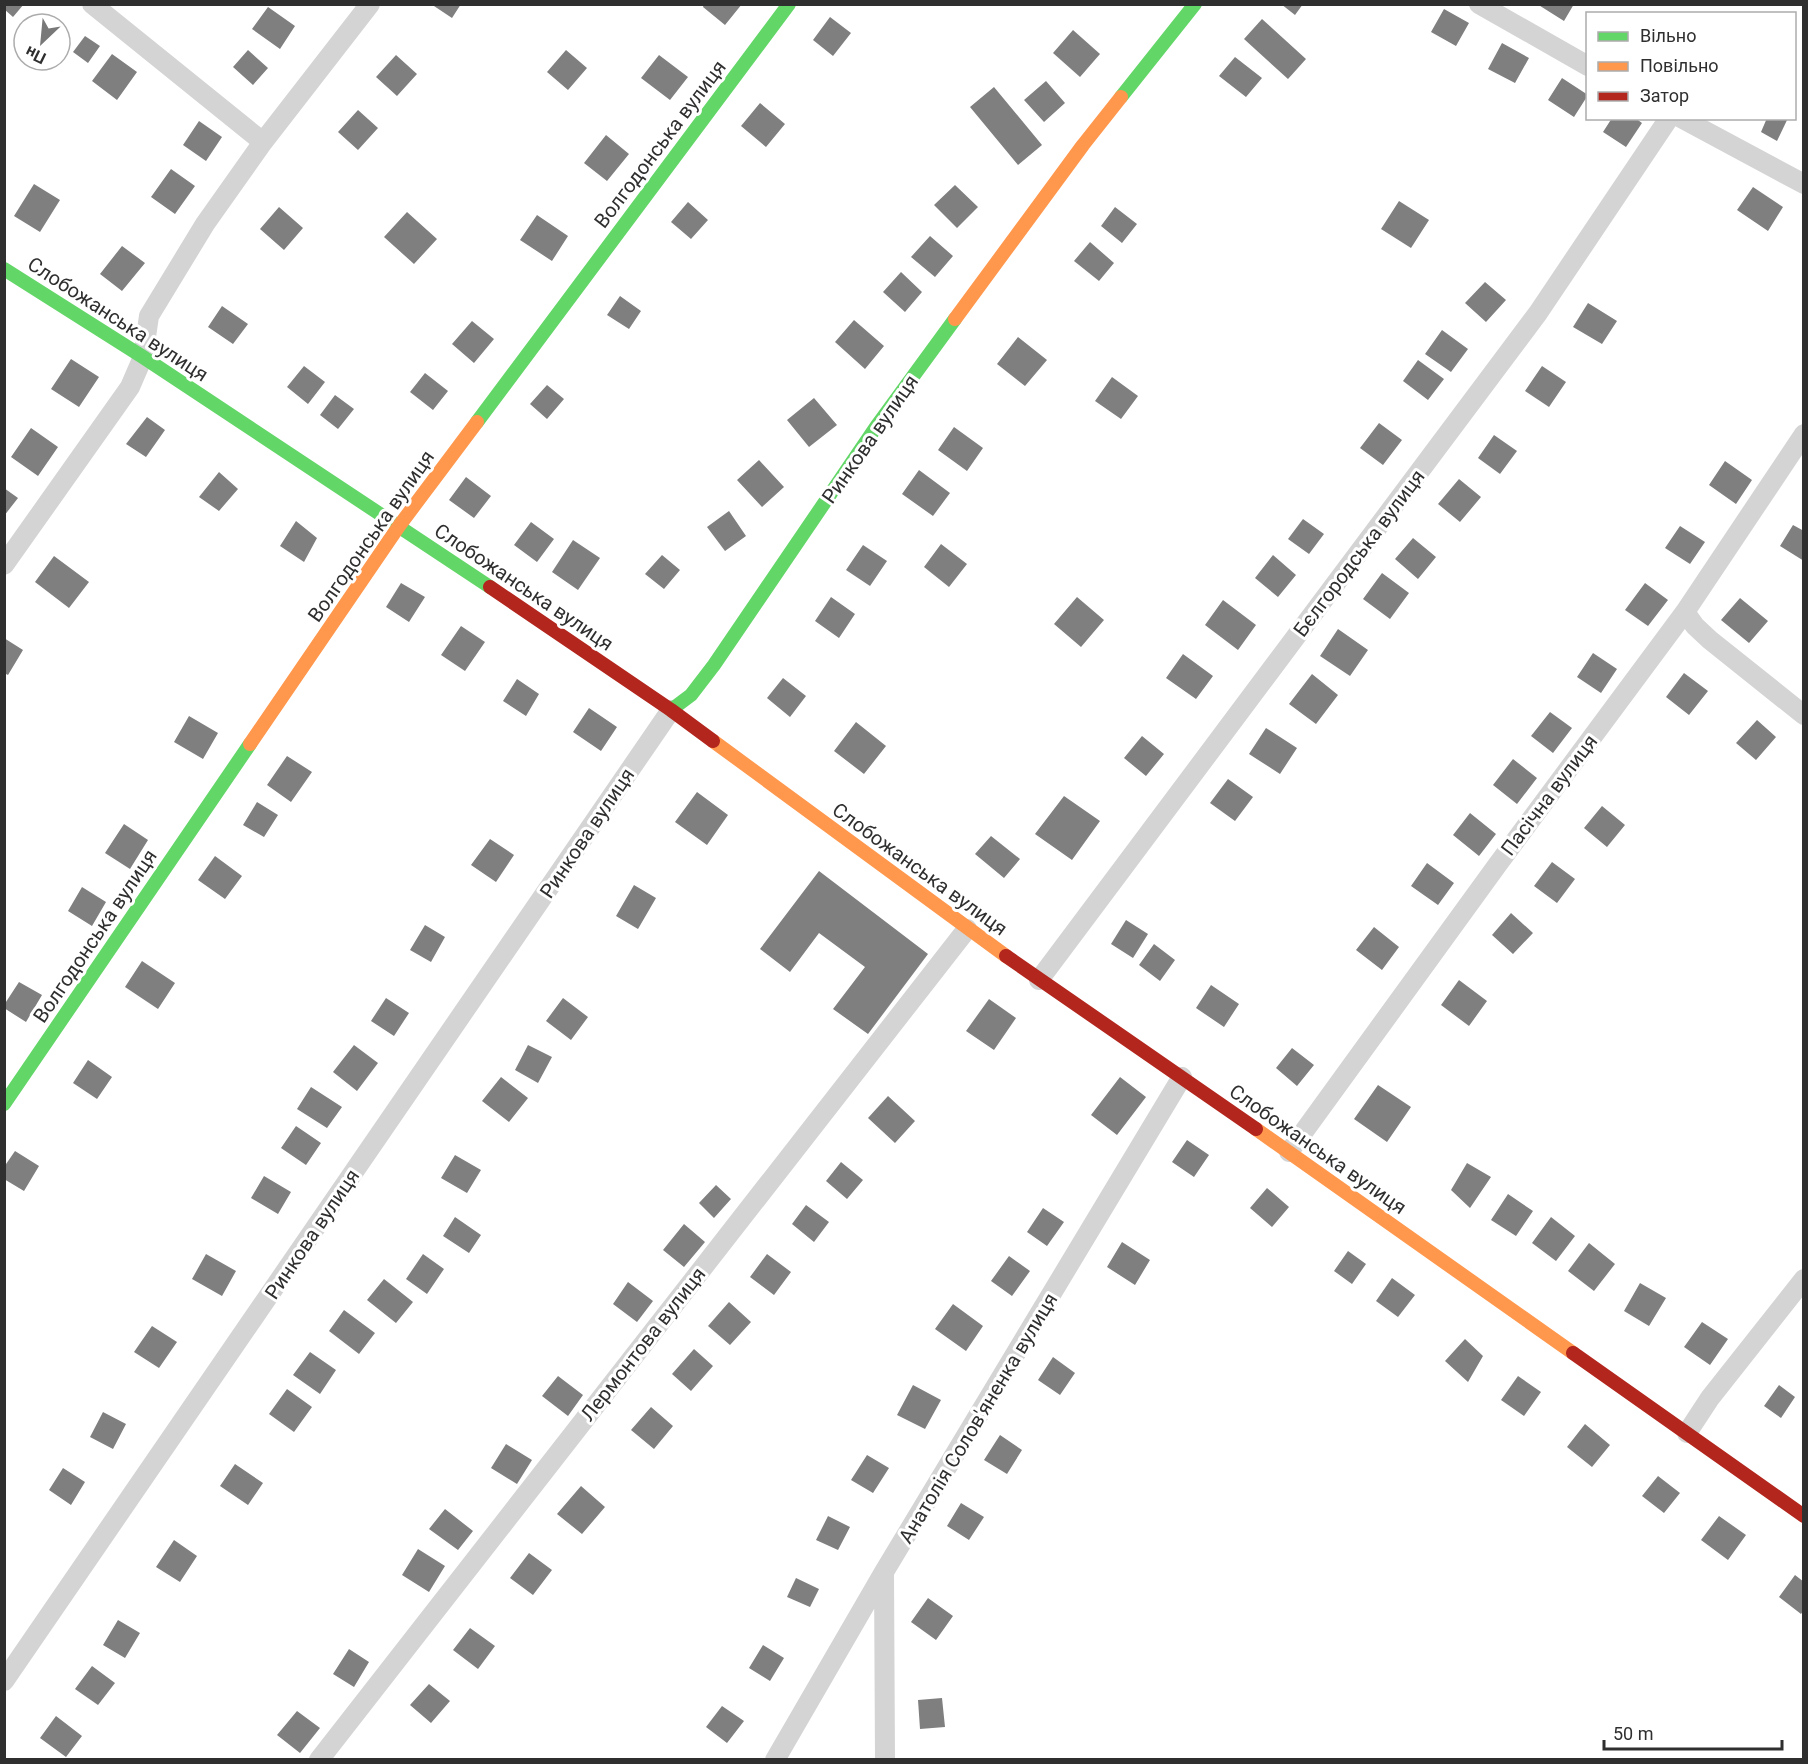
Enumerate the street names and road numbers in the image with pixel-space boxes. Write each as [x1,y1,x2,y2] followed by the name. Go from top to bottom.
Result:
[589,55,731,233] street label: Волгодонська вулиця
[23,252,213,386] street label: Слобожанська вулиця
[817,370,923,508] street label: Ринкова вулиця
[303,446,439,626] street label: Волгодонська вулиця
[1288,465,1430,641] street label: Бєлгородська вулиця
[430,518,618,656] street label: Слобожанська вулиця
[1496,730,1602,860] street label: Пасічна вулиця
[535,764,639,902] street label: Ринкова вулиця
[828,797,1012,941] street label: Слобожанська вулиця
[28,845,162,1027] street label: Волгодонська вулиця
[1225,1079,1411,1219] street label: Слобожанська вулиця
[260,1165,364,1303] street label: Ринкова вулиця
[576,1262,710,1426] street label: Лермонтова вулиця
[894,1288,1062,1548] street label: Анатолія Солов'яненка вулиця

